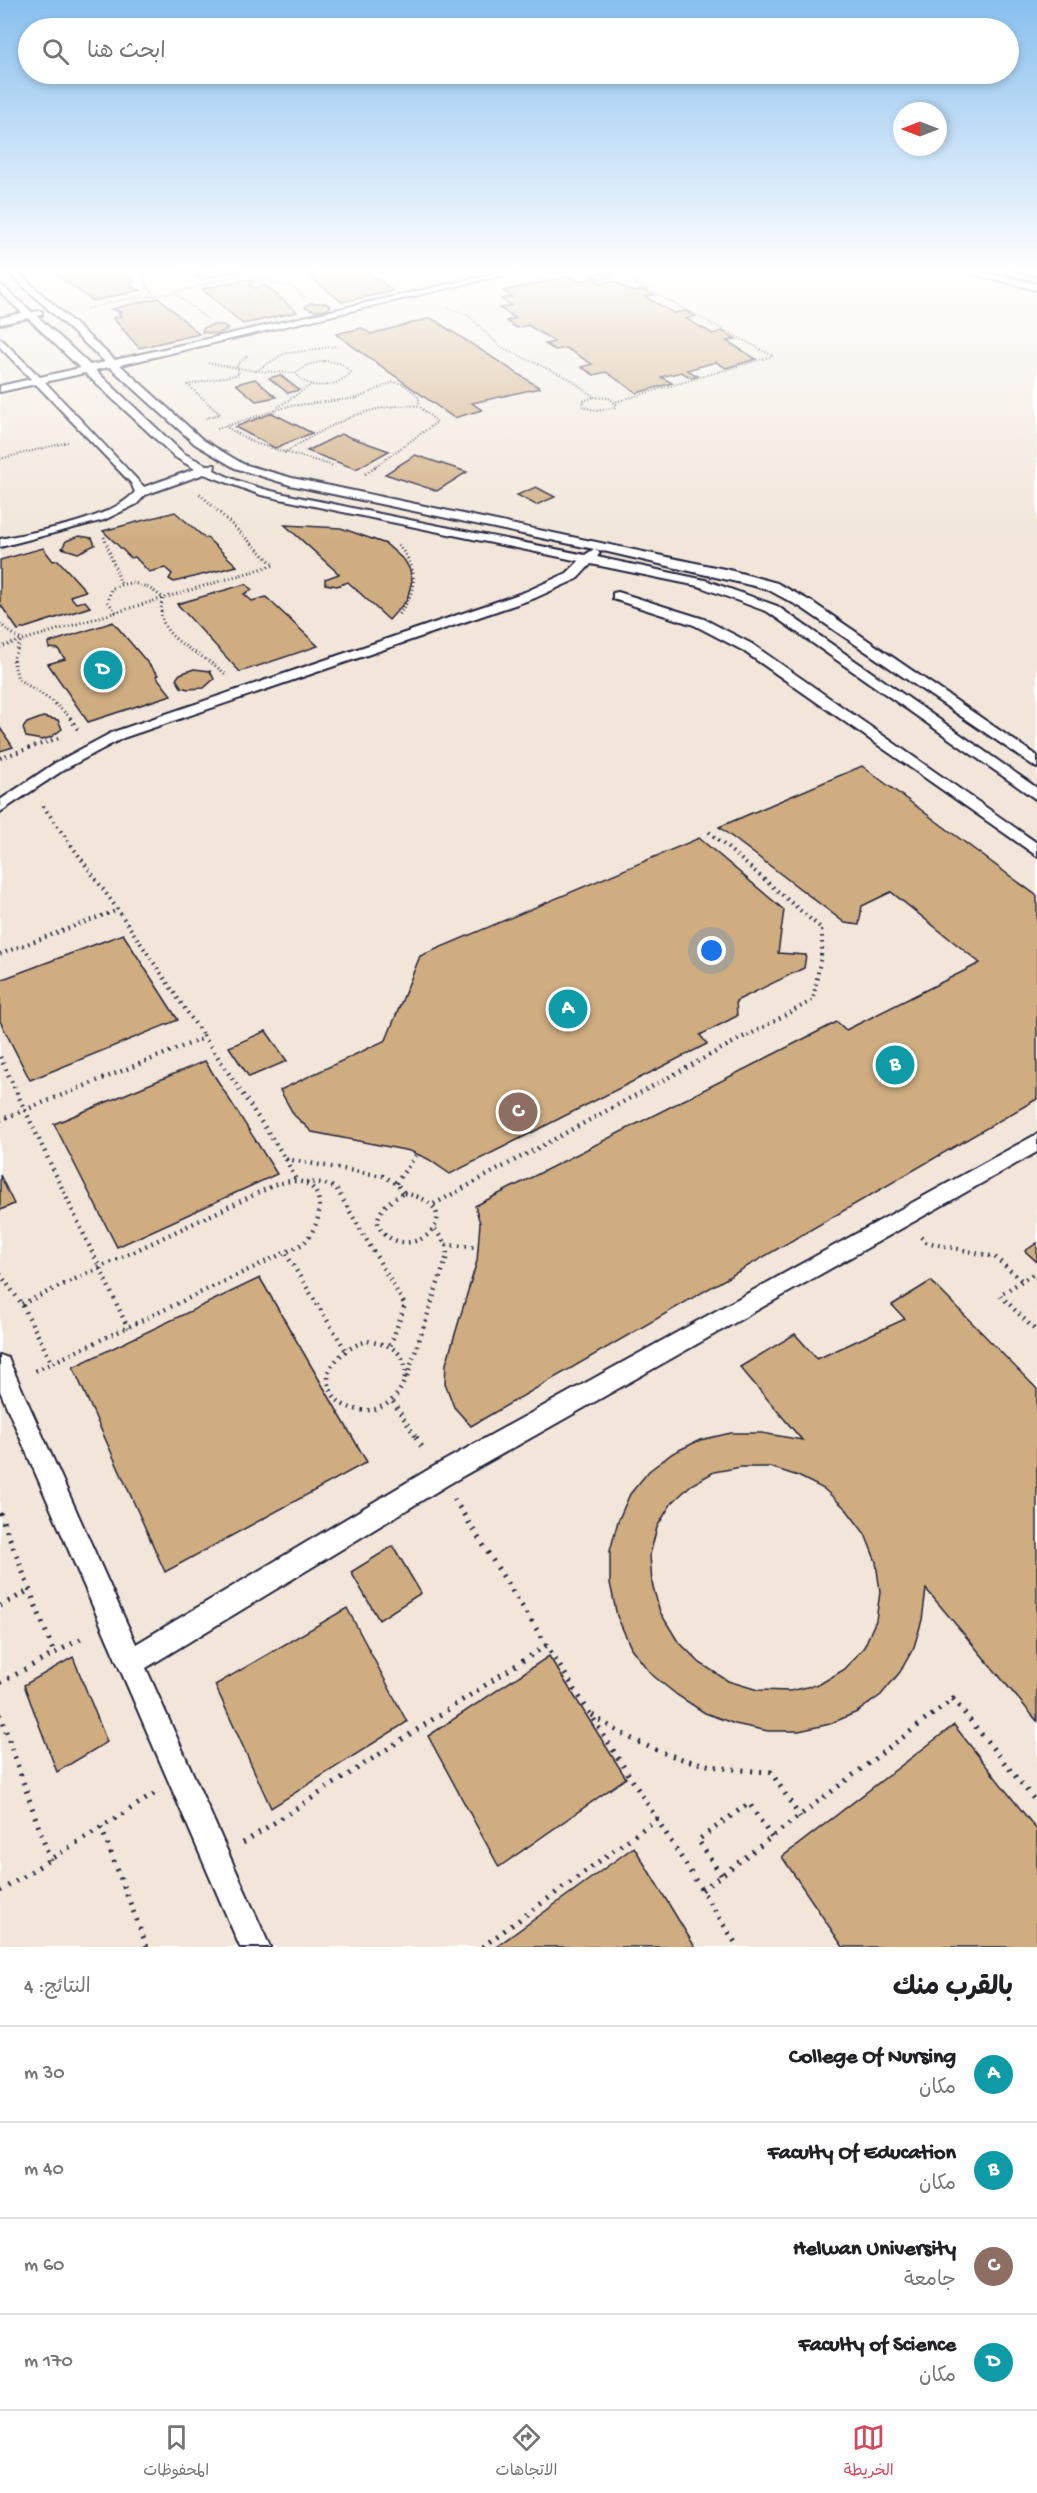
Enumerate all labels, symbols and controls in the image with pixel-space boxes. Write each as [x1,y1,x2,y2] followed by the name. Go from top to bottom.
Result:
[18,18,1019,84] search box
[39,35,72,68] icon: search
[87,40,166,66] text: ابحث هنا
[893,102,947,156] north arrow
[84,648,122,692] pin: D
[697,936,726,965] your location
[548,986,588,1032] pin: A
[876,1042,914,1088] pin: B
[498,1090,538,1134] pin: C
[893,1974,1013,2005] text: بالقرب منك
[24,1977,91,2000] text: النتائج: 4
[789,2045,956,2071] text: College Of Nursing
[24,2063,65,2086] text: 30 m
[988,2063,999,2086] text: A
[919,2078,956,2101] text: مكان
[767,2141,956,2167] text: Faculty Of Education
[24,2159,64,2182] text: 40 m
[988,2159,999,2182] text: B
[919,2174,956,2197] text: مكان
[793,2237,956,2263] text: Helwan University
[24,2255,64,2278] text: 60 m
[988,2255,999,2278] text: C
[904,2270,956,2293] text: جامعة
[798,2333,956,2359] text: Faculty of Science
[24,2351,73,2374] text: 170 m
[987,2351,1000,2374] text: D
[919,2366,956,2389] text: مكان
[143,2421,209,2484] tab: المحفوظات
[496,2421,557,2484] tab: الاتجاهات
[844,2421,894,2484] tab: الخريطة

